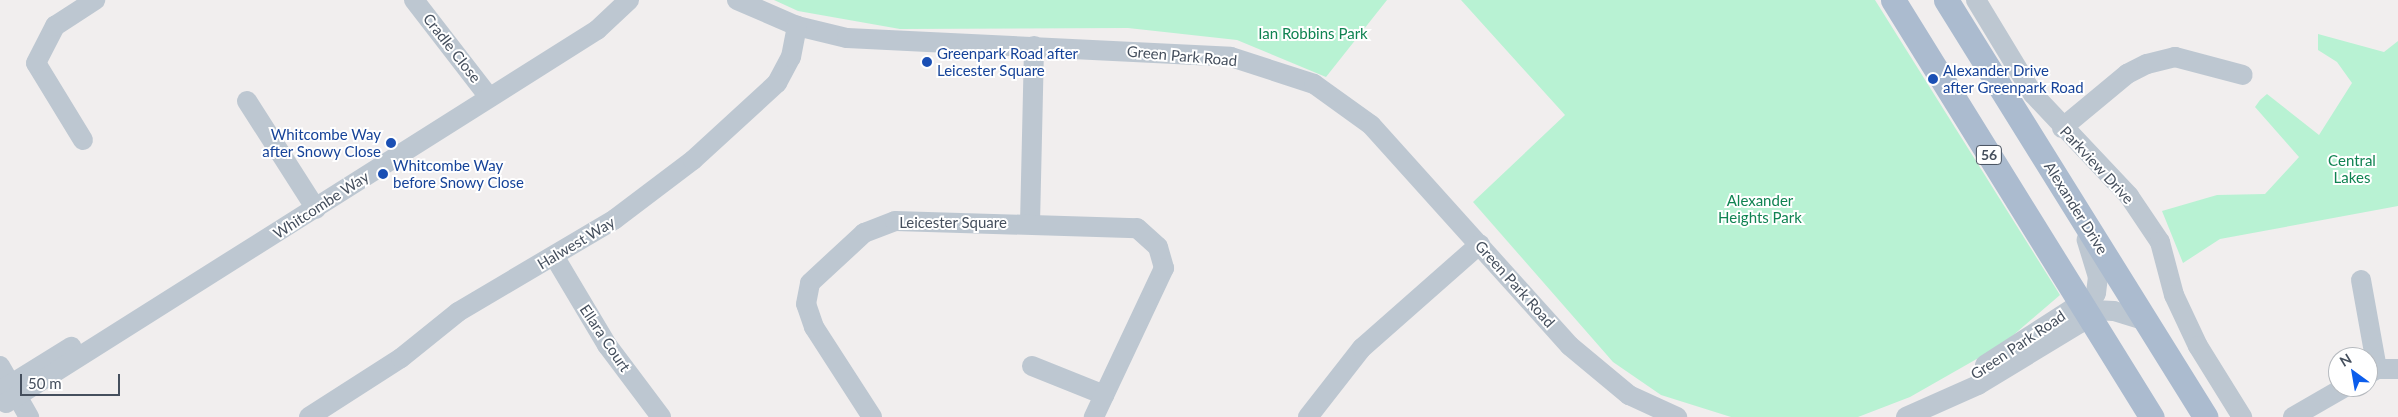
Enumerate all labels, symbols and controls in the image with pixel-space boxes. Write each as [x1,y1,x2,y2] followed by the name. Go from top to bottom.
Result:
[419,10,485,86] street label: Cradle Close
[1258,25,1368,43] park label: Ian Robbins Park
[1126,42,1238,70] street label: Green Park Road
[937,44,1078,79] place label: Greenpark Road after Leicester Square
[921,56,933,68] marker: Greenpark Road after Leicester Square
[1943,61,2084,96] place label: Alexander Drive after Greenpark Road
[1927,73,1939,85] marker: Alexander Drive after Greenpark Road
[2056,122,2138,208] street label: Parkview Drive
[262,125,381,160] place label: Whitcombe Way after Snowy Close
[385,137,397,149] marker: Whitcombe Way after Snowy Close
[1975,144,2003,166] road number: 56
[2328,151,2376,186] park label: Central Lakes
[393,156,524,191] place label: Whitcombe Way before Snowy Close
[2040,158,2112,258] street label: Alexander Drive
[270,167,372,243] street label: Whitcombe Way
[377,168,389,180] marker: Whitcombe Way before Snowy Close
[1718,191,1802,226] park label: Alexander Heights Park
[534,213,618,273] street label: Halwest Way
[899,214,1007,232] street label: Leicester Square
[1471,237,1559,331] street label: Green Park Road
[576,301,634,375] street label: Ellara Court
[1967,307,2069,383] street label: Green Park Road
[2328,347,2378,397] north arrow
[2336,350,2354,370] text: N
[22,364,122,396] scale bar
[28,374,62,392] text: 50 m

